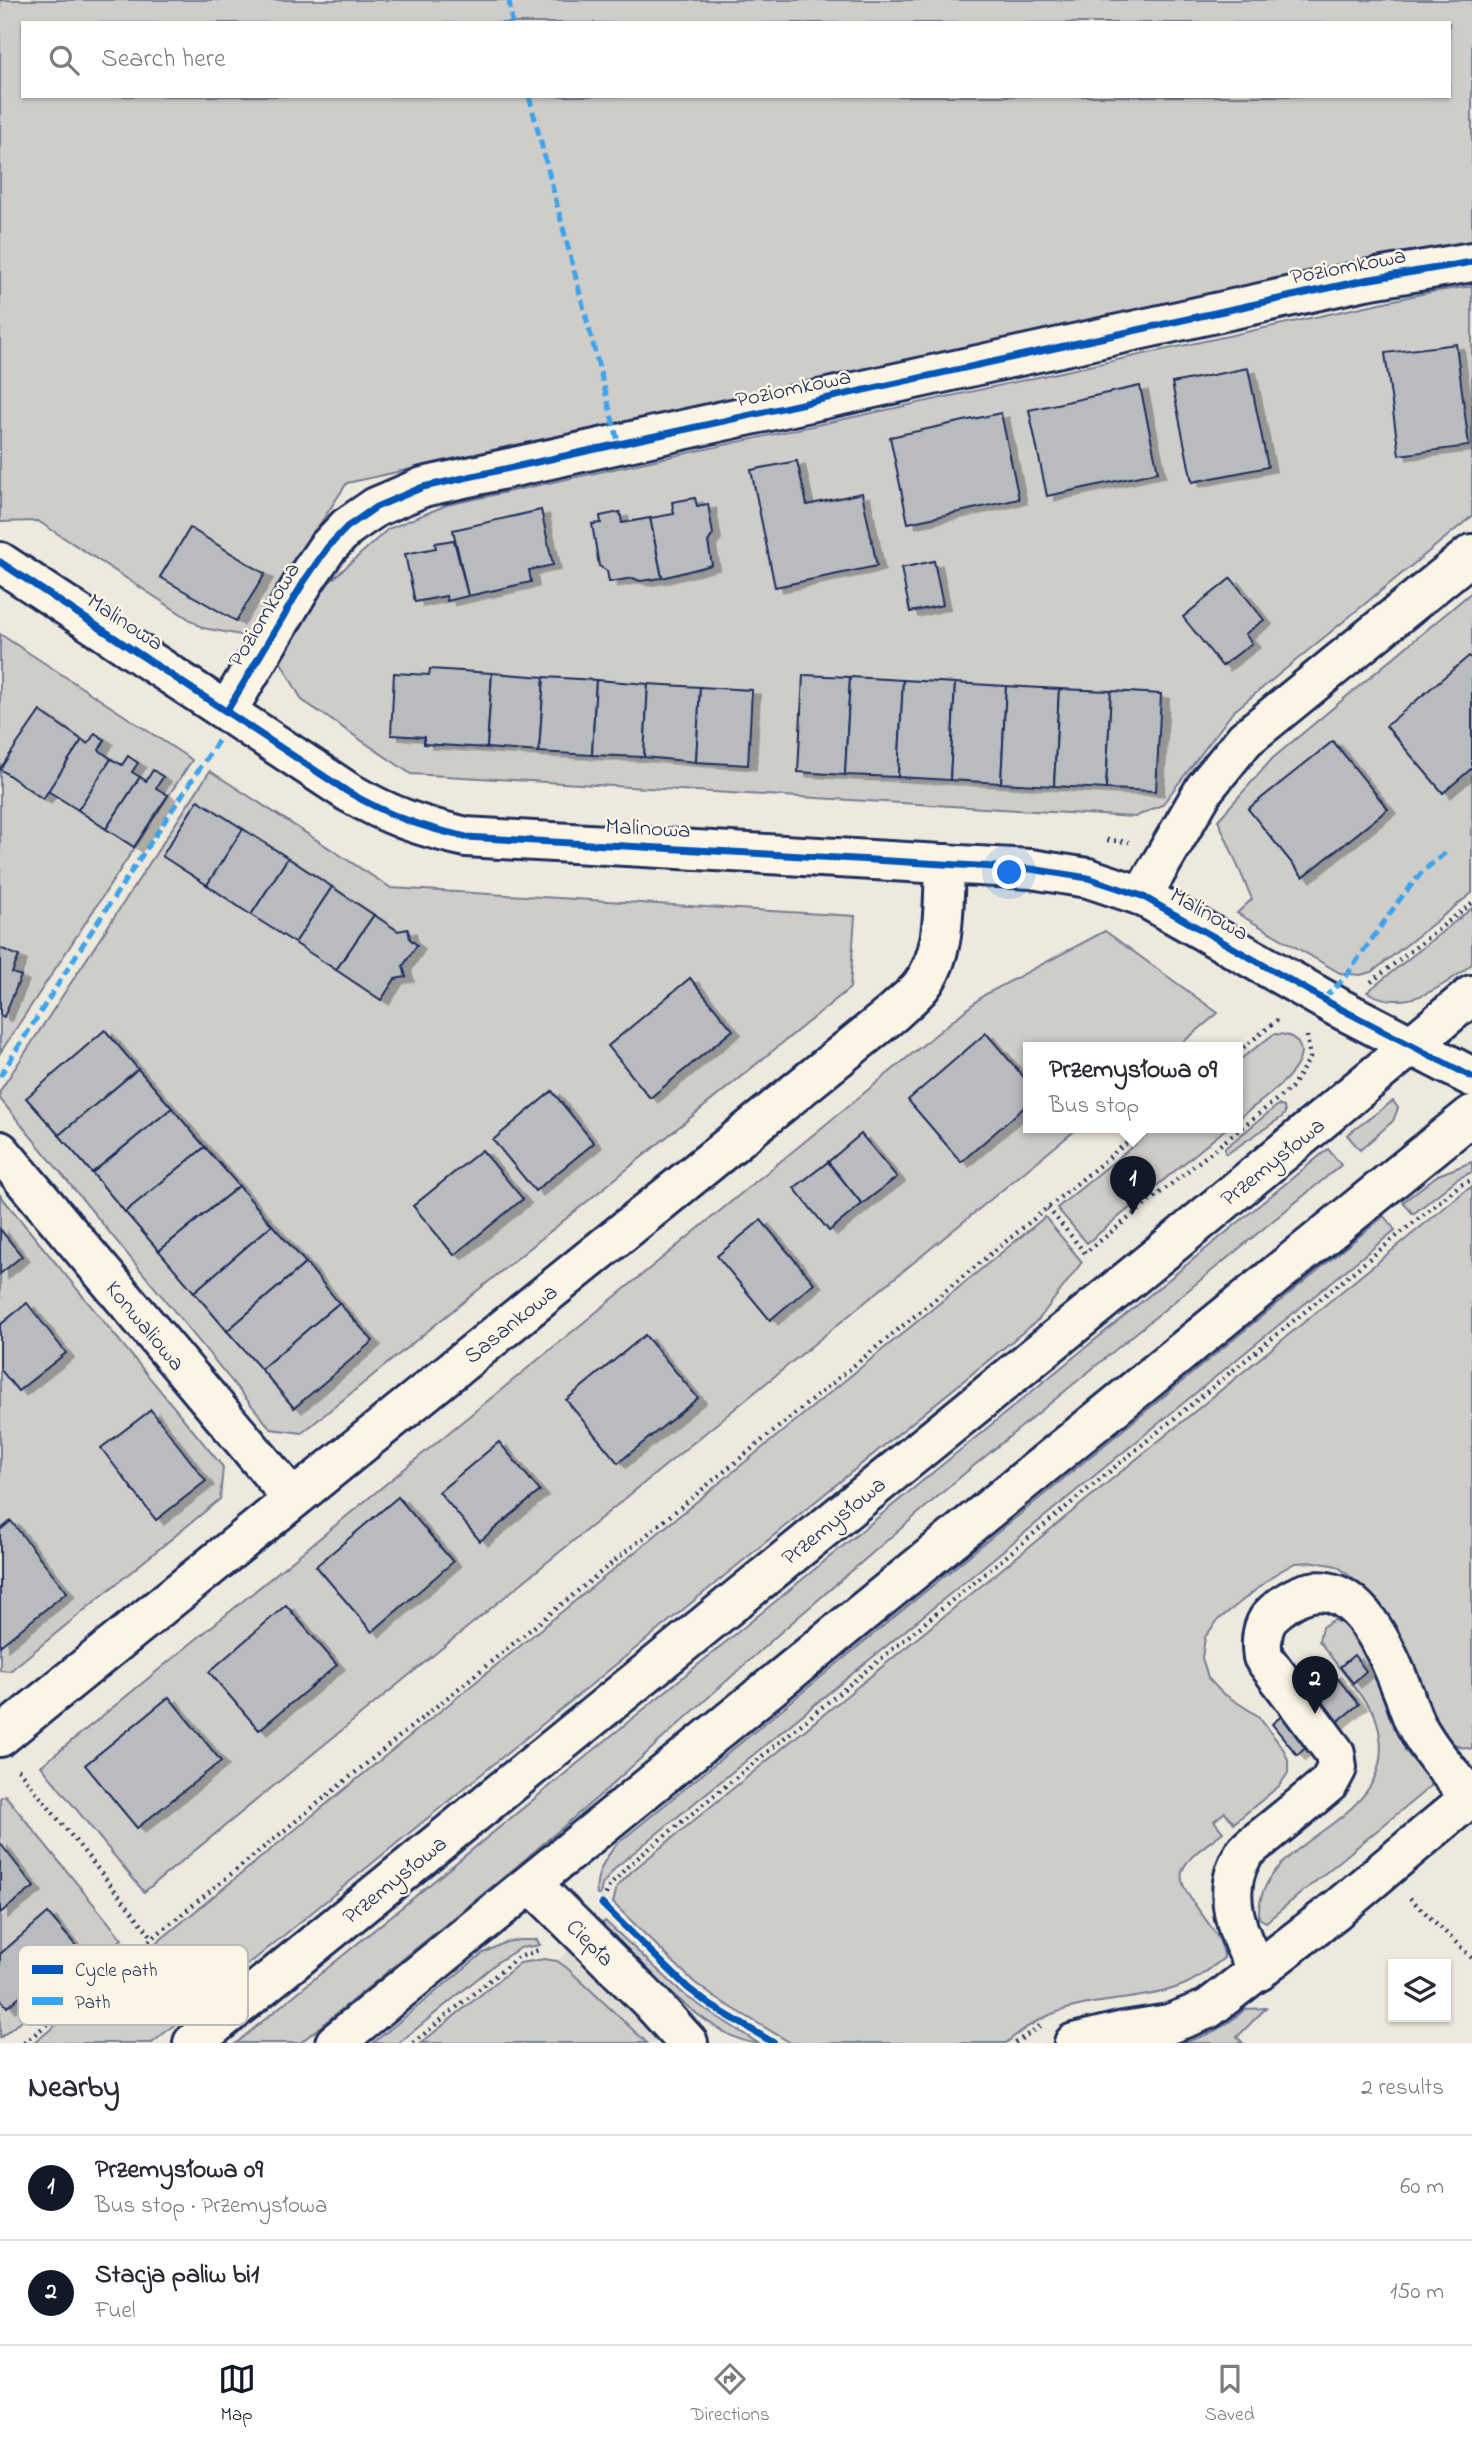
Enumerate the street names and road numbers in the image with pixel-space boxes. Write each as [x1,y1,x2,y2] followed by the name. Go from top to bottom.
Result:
[1288,240,1409,295] street label: Poziomkowa
[733,361,854,418] street label: Poziomkowa
[221,557,309,674] street label: Poziomkowa
[80,586,169,660] street label: Malinowa
[604,811,691,848] street label: Malinowa
[1164,880,1254,950] street label: Malinowa
[1214,1110,1334,1217] street label: Przemysłowa
[96,1274,192,1379] street label: Konwaliowa
[458,1277,566,1373] street label: Sasankowa
[775,1469,895,1576] street label: Przemysłowa
[336,1828,456,1935] street label: Przemysłowa
[558,1912,621,1975] street label: Ciepła

